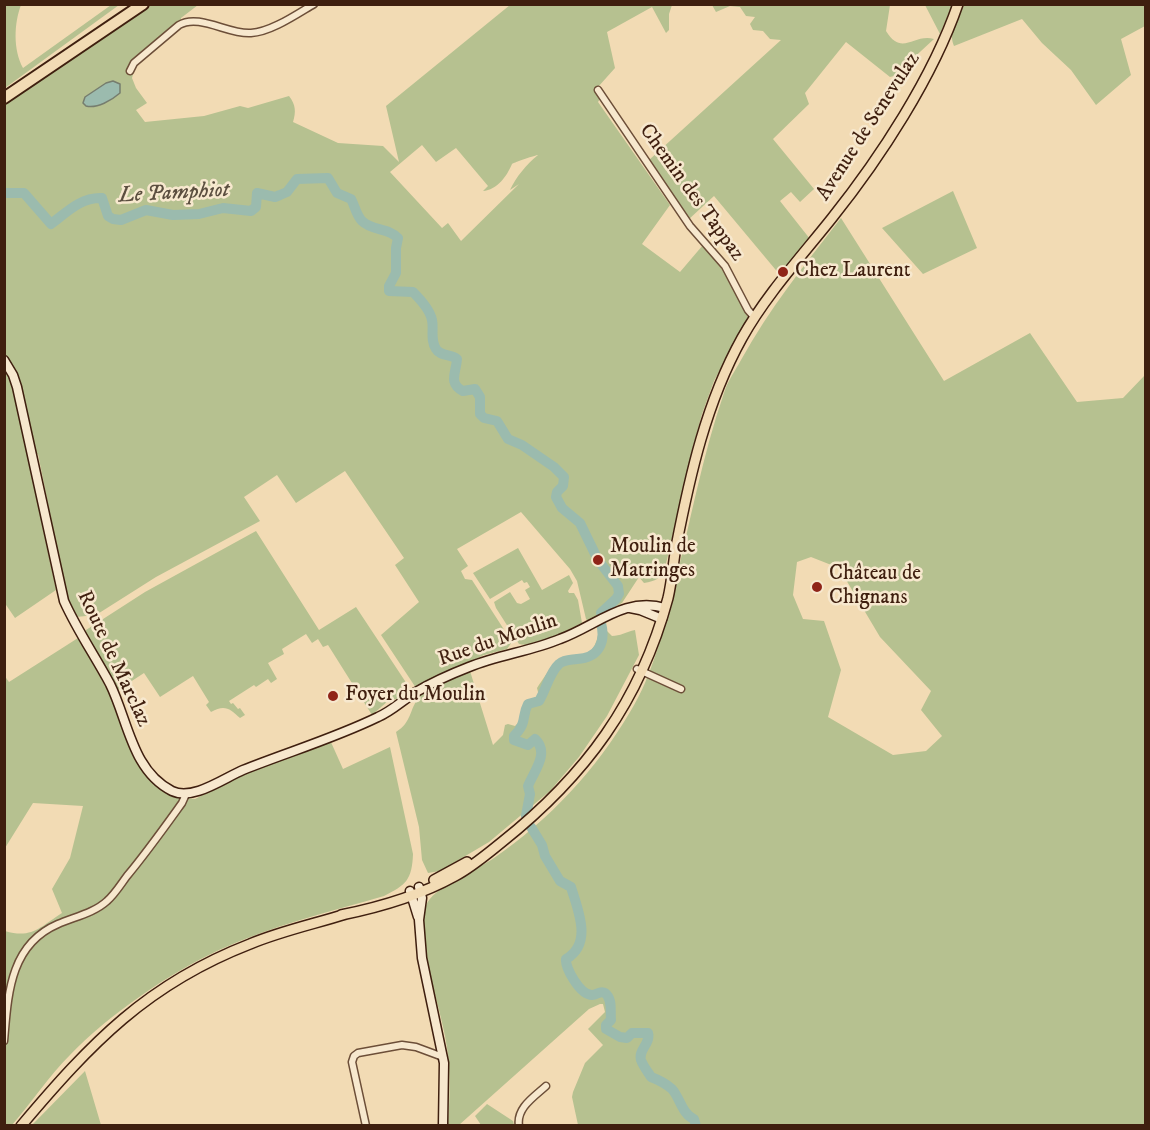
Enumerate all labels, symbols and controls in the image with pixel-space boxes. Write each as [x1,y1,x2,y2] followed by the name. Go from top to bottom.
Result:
[812,48,926,206] street label: Avenue de Senevulaz
[633,120,749,266] street label: Chemin des Tappaz
[118,178,230,210] water label: Le Pamphiot
[795,259,910,285] place label: Chez Laurent
[776,265,790,279] marker: Chez Laurent
[610,535,696,585] place label: Moulin de Matringes
[591,553,605,567] marker: Moulin de Matringes
[829,562,921,612] place label: Château de Chignans
[810,580,824,594] marker: Château de Chignans
[71,587,155,731] street label: Route de Marclaz
[435,609,561,673] street label: Rue du Moulin
[345,683,485,709] place label: Foyer du Moulin
[326,689,340,703] marker: Foyer du Moulin

